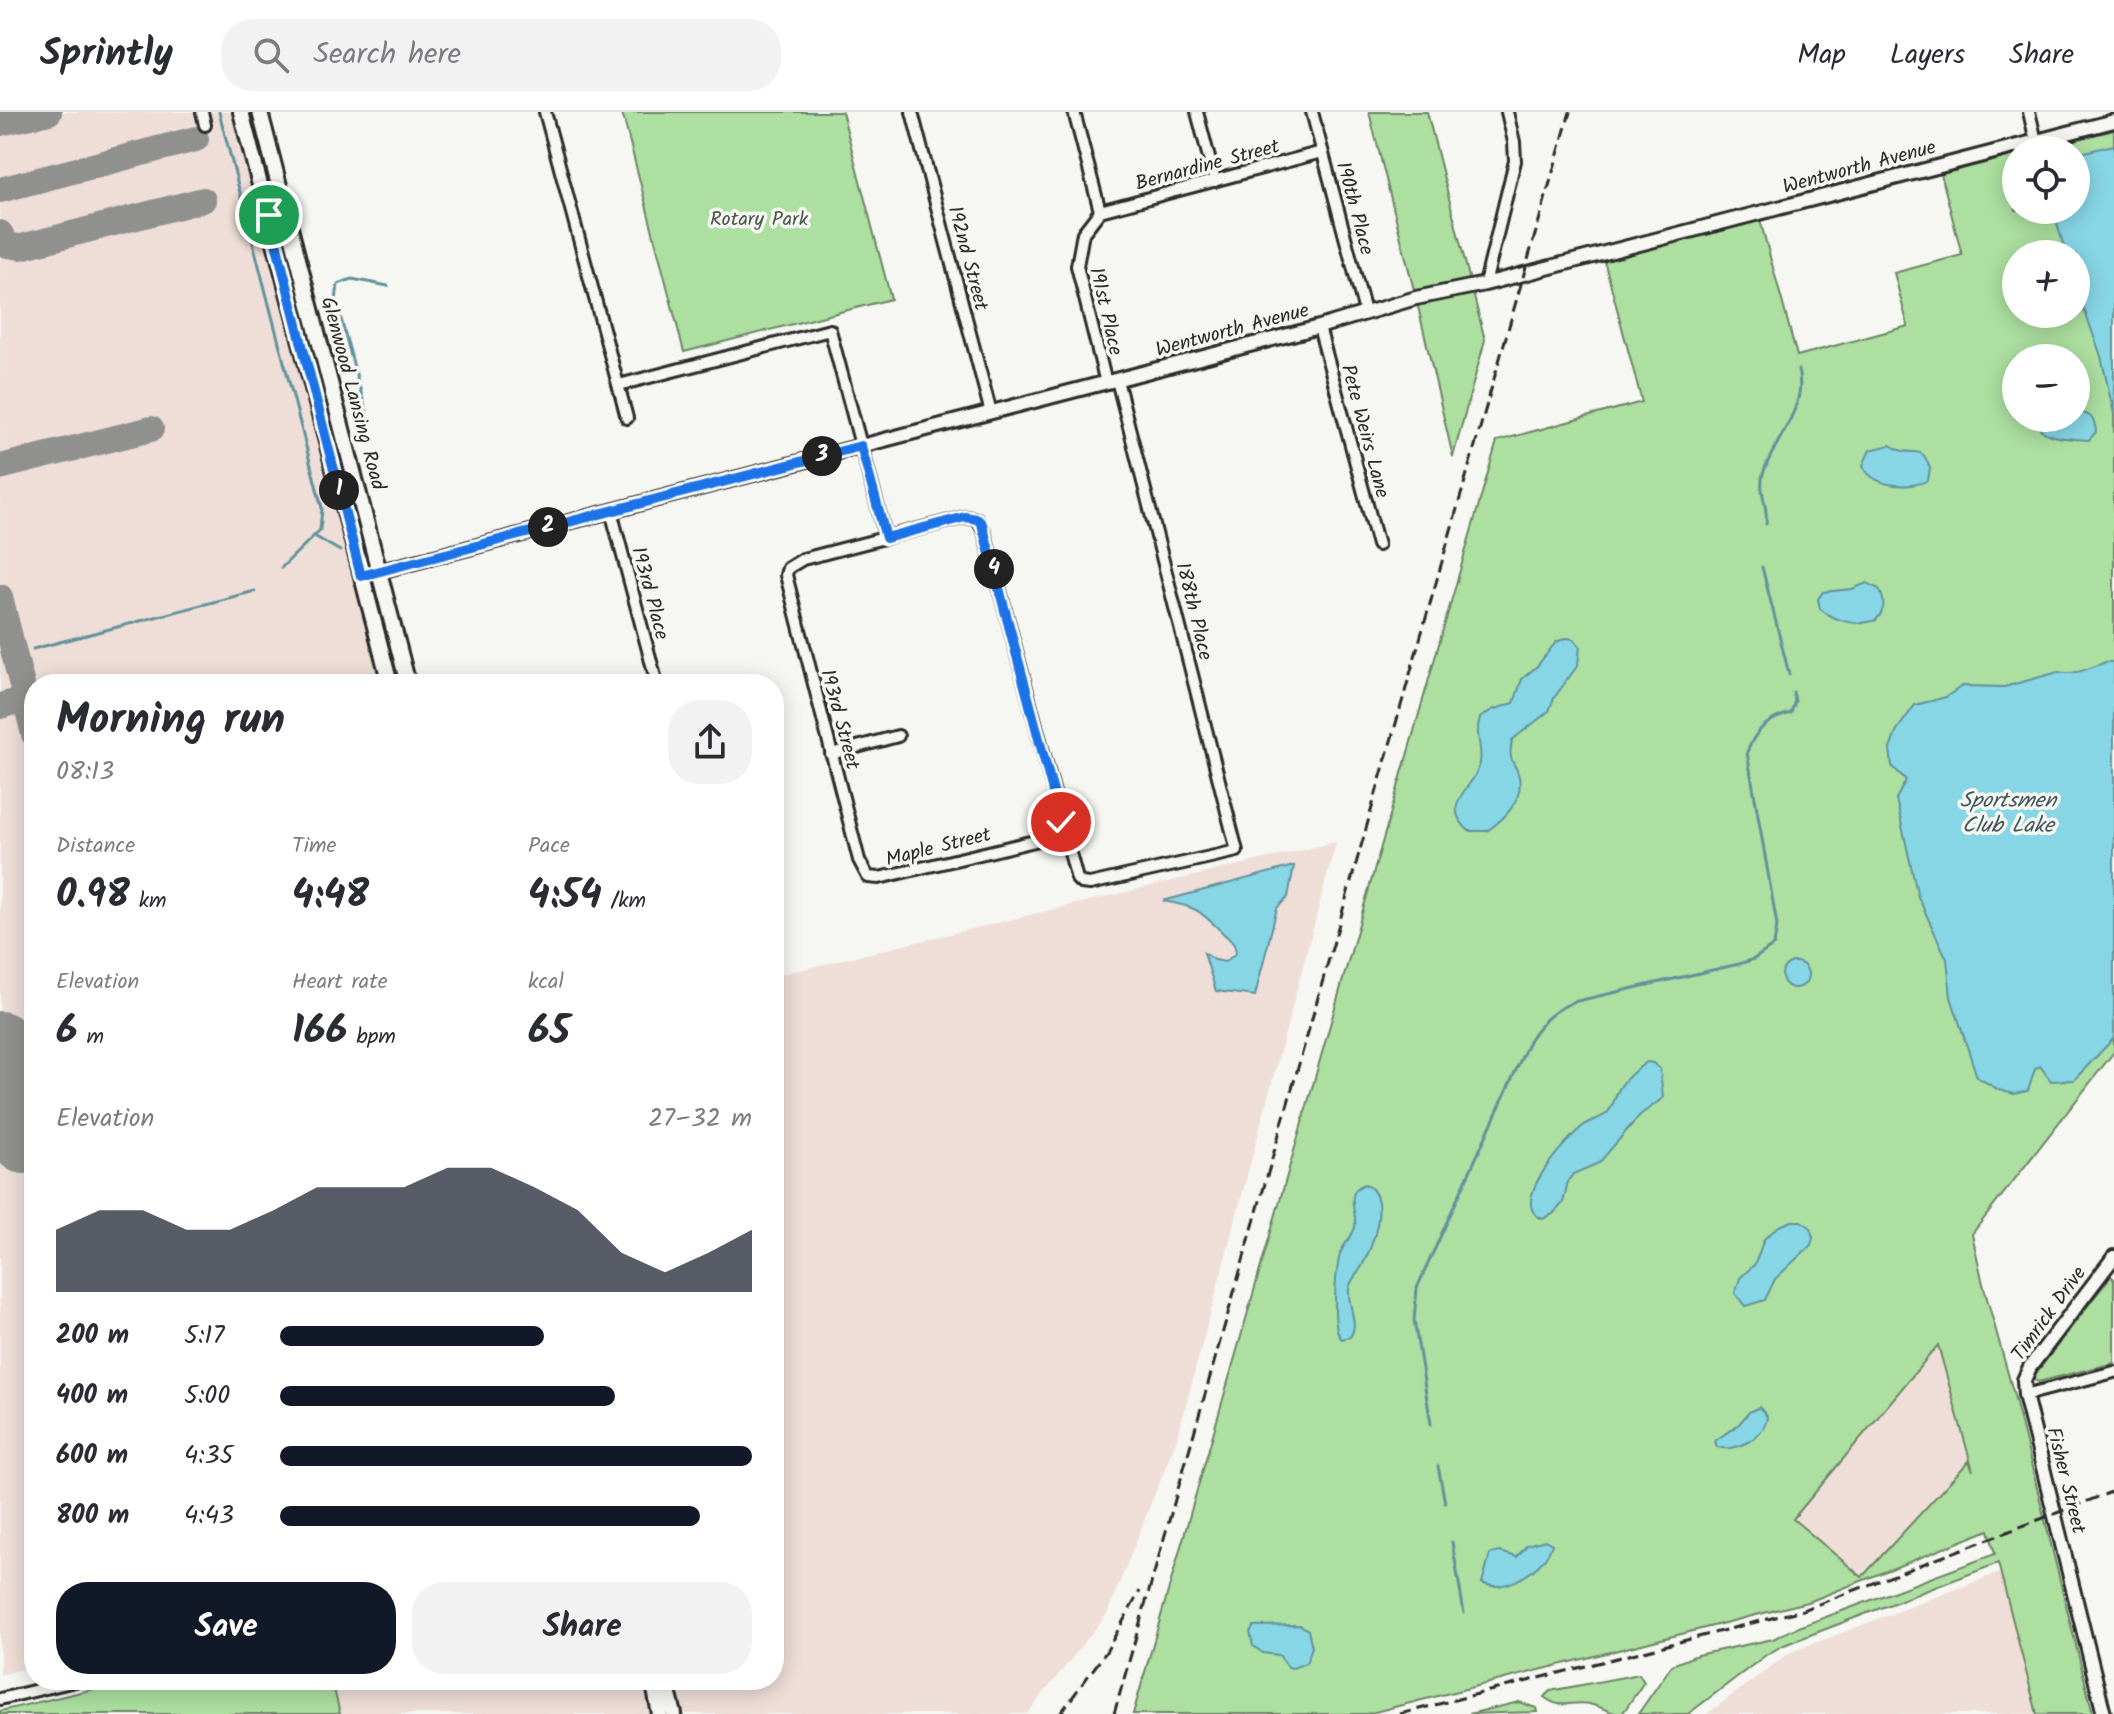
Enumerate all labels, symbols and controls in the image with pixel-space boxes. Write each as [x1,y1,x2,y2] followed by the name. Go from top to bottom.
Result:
[221,19,781,91] search box
[40,25,173,85] text: Sprintly
[313,31,461,79] text: Search here
[249,33,293,77] icon: search
[1797,33,1846,78] text: Map
[1890,33,1965,78] text: Layers
[2009,33,2074,78] text: Share
[1132,131,1283,201] street label: Bernardine Street
[1779,132,1940,204] street label: Wentworth Avenue
[2002,136,2090,432] map controls
[2002,136,2090,224] button: locate
[1326,158,1382,259] street label: 190th Place
[235,181,303,249] pin
[247,193,291,237] icon: arrive
[938,203,996,315] street label: 192nd Street
[710,204,809,236] park label: Rotary Park
[2002,240,2090,328] button: +
[1079,264,1131,359] street label: 191st Place
[311,293,394,495] street label: Glenwood Lansing Road
[1152,295,1313,367] street label: Wentworth Avenue
[2002,344,2090,432] button: −
[1331,361,1397,502] street label: Pete Weirs Lane
[802,436,842,476] pin: 3
[816,438,828,473] text: 3
[319,470,359,510] pin: 1
[336,472,342,507] text: 1
[528,507,568,547] pin: 2
[542,509,554,544] text: 2
[621,543,677,644] street label: 193rd Place
[974,549,1014,589] pin: 4
[988,551,1000,586] text: 4
[1165,559,1221,664] street label: 188th Place
[810,666,868,774] street label: 193rd Street
[56,686,285,756] text: Morning run
[668,700,752,784] button: share
[56,751,114,793] text: 08:13
[1960,784,2059,844] water label: Sportsmen Club Lake
[1027,788,1095,856] pin
[1039,800,1083,844] icon: check
[883,819,995,876] street label: Maple Street
[56,829,135,864] text: Distance
[292,829,336,864] text: Time
[528,829,570,864] text: Pace
[56,864,130,928] text: 0.98
[292,864,369,928] text: 4:48
[528,864,602,928] text: 4:54
[130,884,167,919] text: km
[602,884,646,919] text: /km
[56,965,139,1000] text: Elevation
[292,965,388,1000] text: Heart rate
[528,965,564,1000] text: kcal
[56,1000,78,1064] text: 6
[292,1000,347,1064] text: 166
[528,1000,570,1064] text: 65
[78,1020,104,1055] text: m
[347,1020,396,1055] text: bpm
[56,1098,154,1140] text: Elevation
[648,1098,752,1140] text: 27–32 m
[2004,1260,2095,1368] street label: Timrick Drive
[56,1315,129,1357] text: 200 m
[184,1315,225,1357] text: 5:17
[56,1375,128,1417] text: 400 m
[184,1375,230,1417] text: 5:00
[2036,1424,2094,1537] street label: Fisher Street
[56,1435,128,1477] text: 600 m
[184,1435,234,1477] text: 4:35
[56,1495,129,1537] text: 800 m
[184,1495,234,1537] text: 4:43
[56,1582,396,1674] button: Save
[412,1582,752,1674] button: Share

